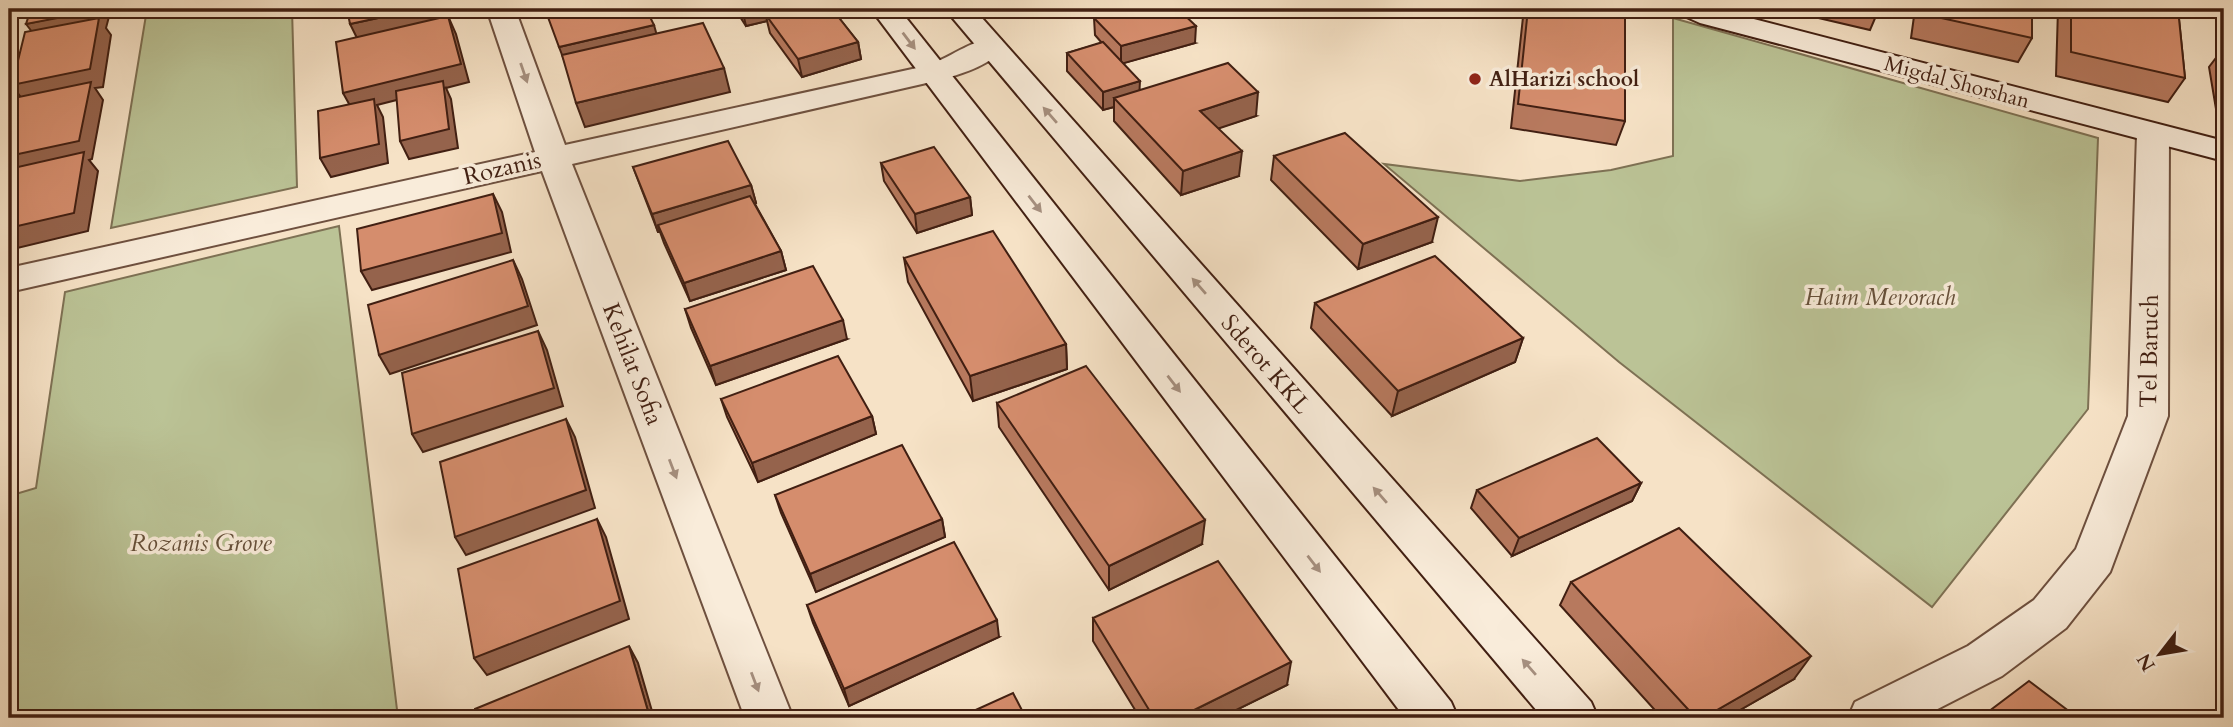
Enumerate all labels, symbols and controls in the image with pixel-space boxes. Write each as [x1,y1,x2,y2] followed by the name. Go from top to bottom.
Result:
[901,31,916,49] one-way arrow
[1881,49,2033,116] street label: Migdal Shorshan
[519,63,530,84] one-way arrow
[1489,65,1639,94] place label: AlHarizi school
[1467,71,1483,87] marker: AlHarizi school
[1043,106,1058,123] one-way arrow
[460,144,544,193] street label: Rozanis
[1028,195,1042,213] one-way arrow
[1192,278,1207,295] one-way arrow
[1805,281,1956,314] park label: Haim Mevorach
[2132,294,2167,408] street label: Tel Baruch
[594,298,671,430] street label: Kehilat Sofia
[1213,308,1318,421] street label: Sderot KKL
[1167,375,1181,393] one-way arrow
[668,459,679,480] one-way arrow
[1372,486,1388,504] one-way arrow
[130,527,273,560] park label: Rozanis Grove
[1306,554,1321,572] one-way arrow
[2124,618,2194,688] north arrow
[2131,648,2162,676] text: N
[1522,658,1537,675] one-way arrow
[749,671,760,692] one-way arrow

